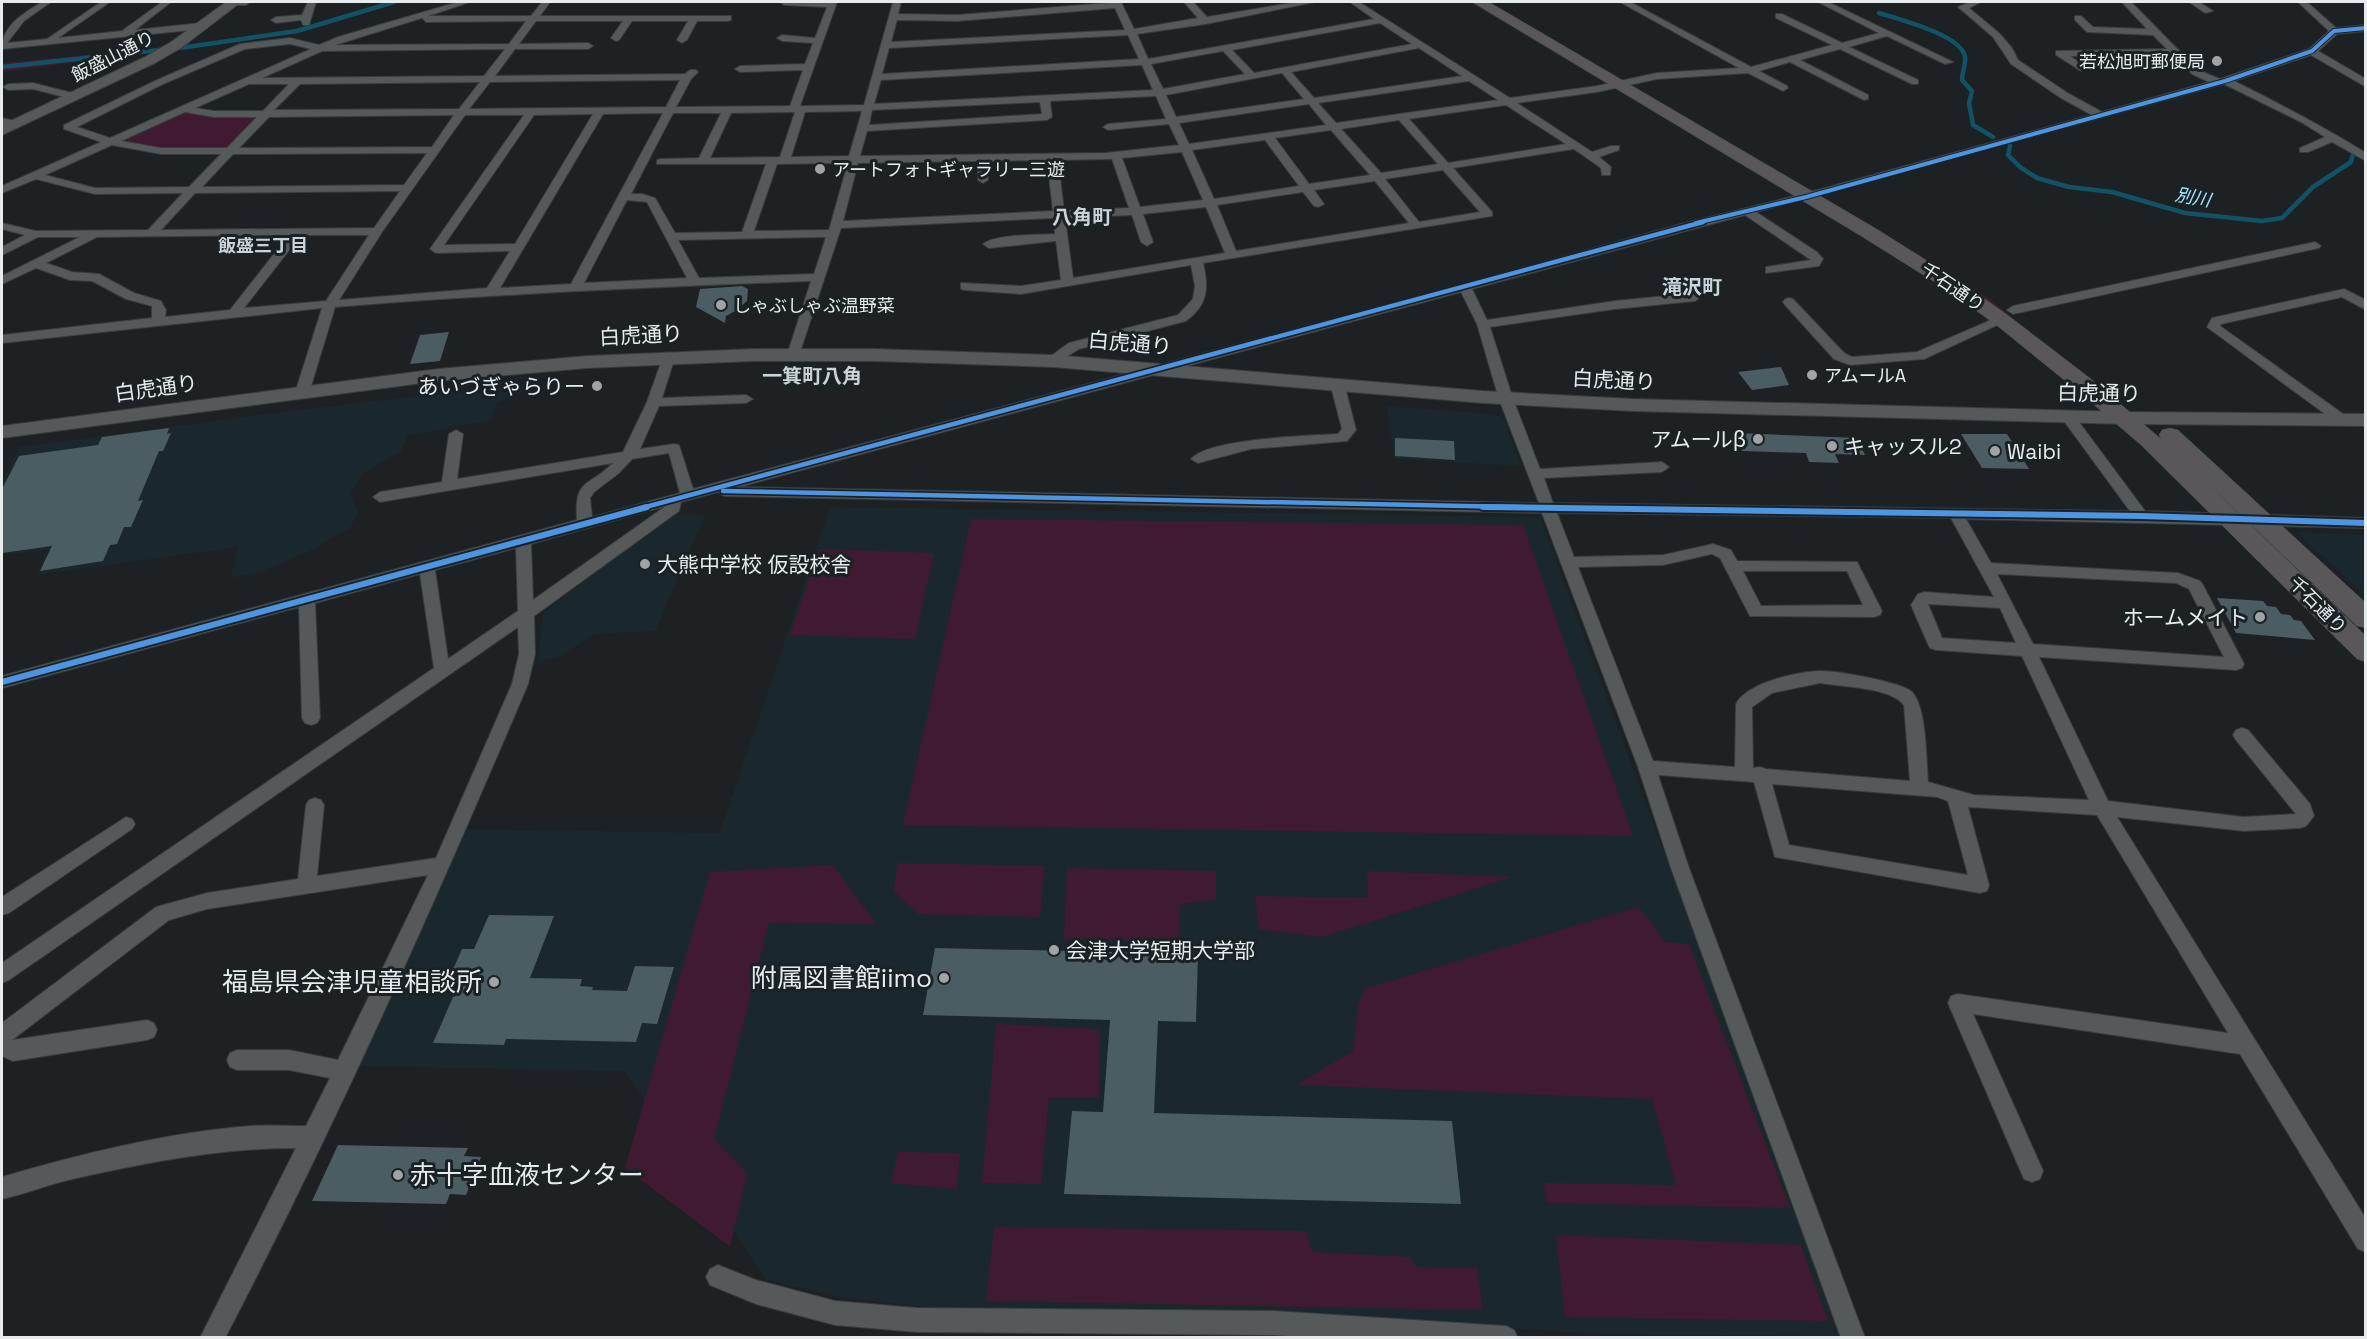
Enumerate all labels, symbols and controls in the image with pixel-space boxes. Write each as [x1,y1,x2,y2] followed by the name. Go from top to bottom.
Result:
[68,25,158,87] street label: 飯盛山通り
[2079,50,2205,73] place label: 若松旭町郵便局
[2210,54,2224,68] marker: 若松旭町郵便局
[832,158,1065,181] place label: アートフォトギャラリー三遊
[813,162,827,176] marker: アートフォトギャラリー三遊
[2173,183,2215,212] water label: 別川
[1052,204,1112,230] district label: 八角町
[218,234,308,257] district label: 飯盛三丁目
[1917,257,1989,317] street label: 千石通り
[1662,274,1722,300] district label: 滝沢町
[733,294,895,317] place label: しゃぶしゃぶ温野菜
[714,298,728,312] marker: しゃぶしゃぶ温野菜
[598,319,684,351] street label: 白虎通り
[1087,326,1173,360] street label: 白虎通り
[762,363,862,389] district label: 一箕町八角
[1571,364,1657,396] street label: 白虎通り
[1824,364,1906,387] place label: アムールA
[1805,368,1819,382] marker: アムールA
[113,369,199,407] street label: 白虎通り
[417,373,585,400] place label: あいづぎゃらりー
[590,379,604,393] marker: あいづぎゃらりー
[2057,379,2141,407] street label: 白虎通り
[1650,426,1746,453] place label: アムールβ
[1751,432,1765,446] marker: アムールβ
[1844,433,1962,460] place label: キャッスル2
[2007,438,2061,465] place label: Waibi
[1825,439,1839,453] marker: キャッスル2
[1988,444,2002,458] marker: Waibi
[657,551,851,578] place label: 大熊中学校 仮設校舎
[638,557,652,571] marker: 大熊中学校 仮設校舎
[2284,571,2352,639] street label: 千石通り
[2123,604,2248,631] place label: ホームメイト
[2253,610,2267,624] marker: ホームメイト
[1066,937,1255,964] place label: 会津大学短期大学部
[1047,943,1061,957] marker: 会津大学短期大学部
[751,961,932,995] place label: 附属図書館iimo
[222,965,482,999] place label: 福島県会津児童相談所
[937,971,951,985] marker: 附属図書館iimo
[487,975,501,989] marker: 福島県会津児童相談所
[410,1158,644,1192] place label: 赤十字血液センター
[391,1168,405,1182] marker: 赤十字血液センター

